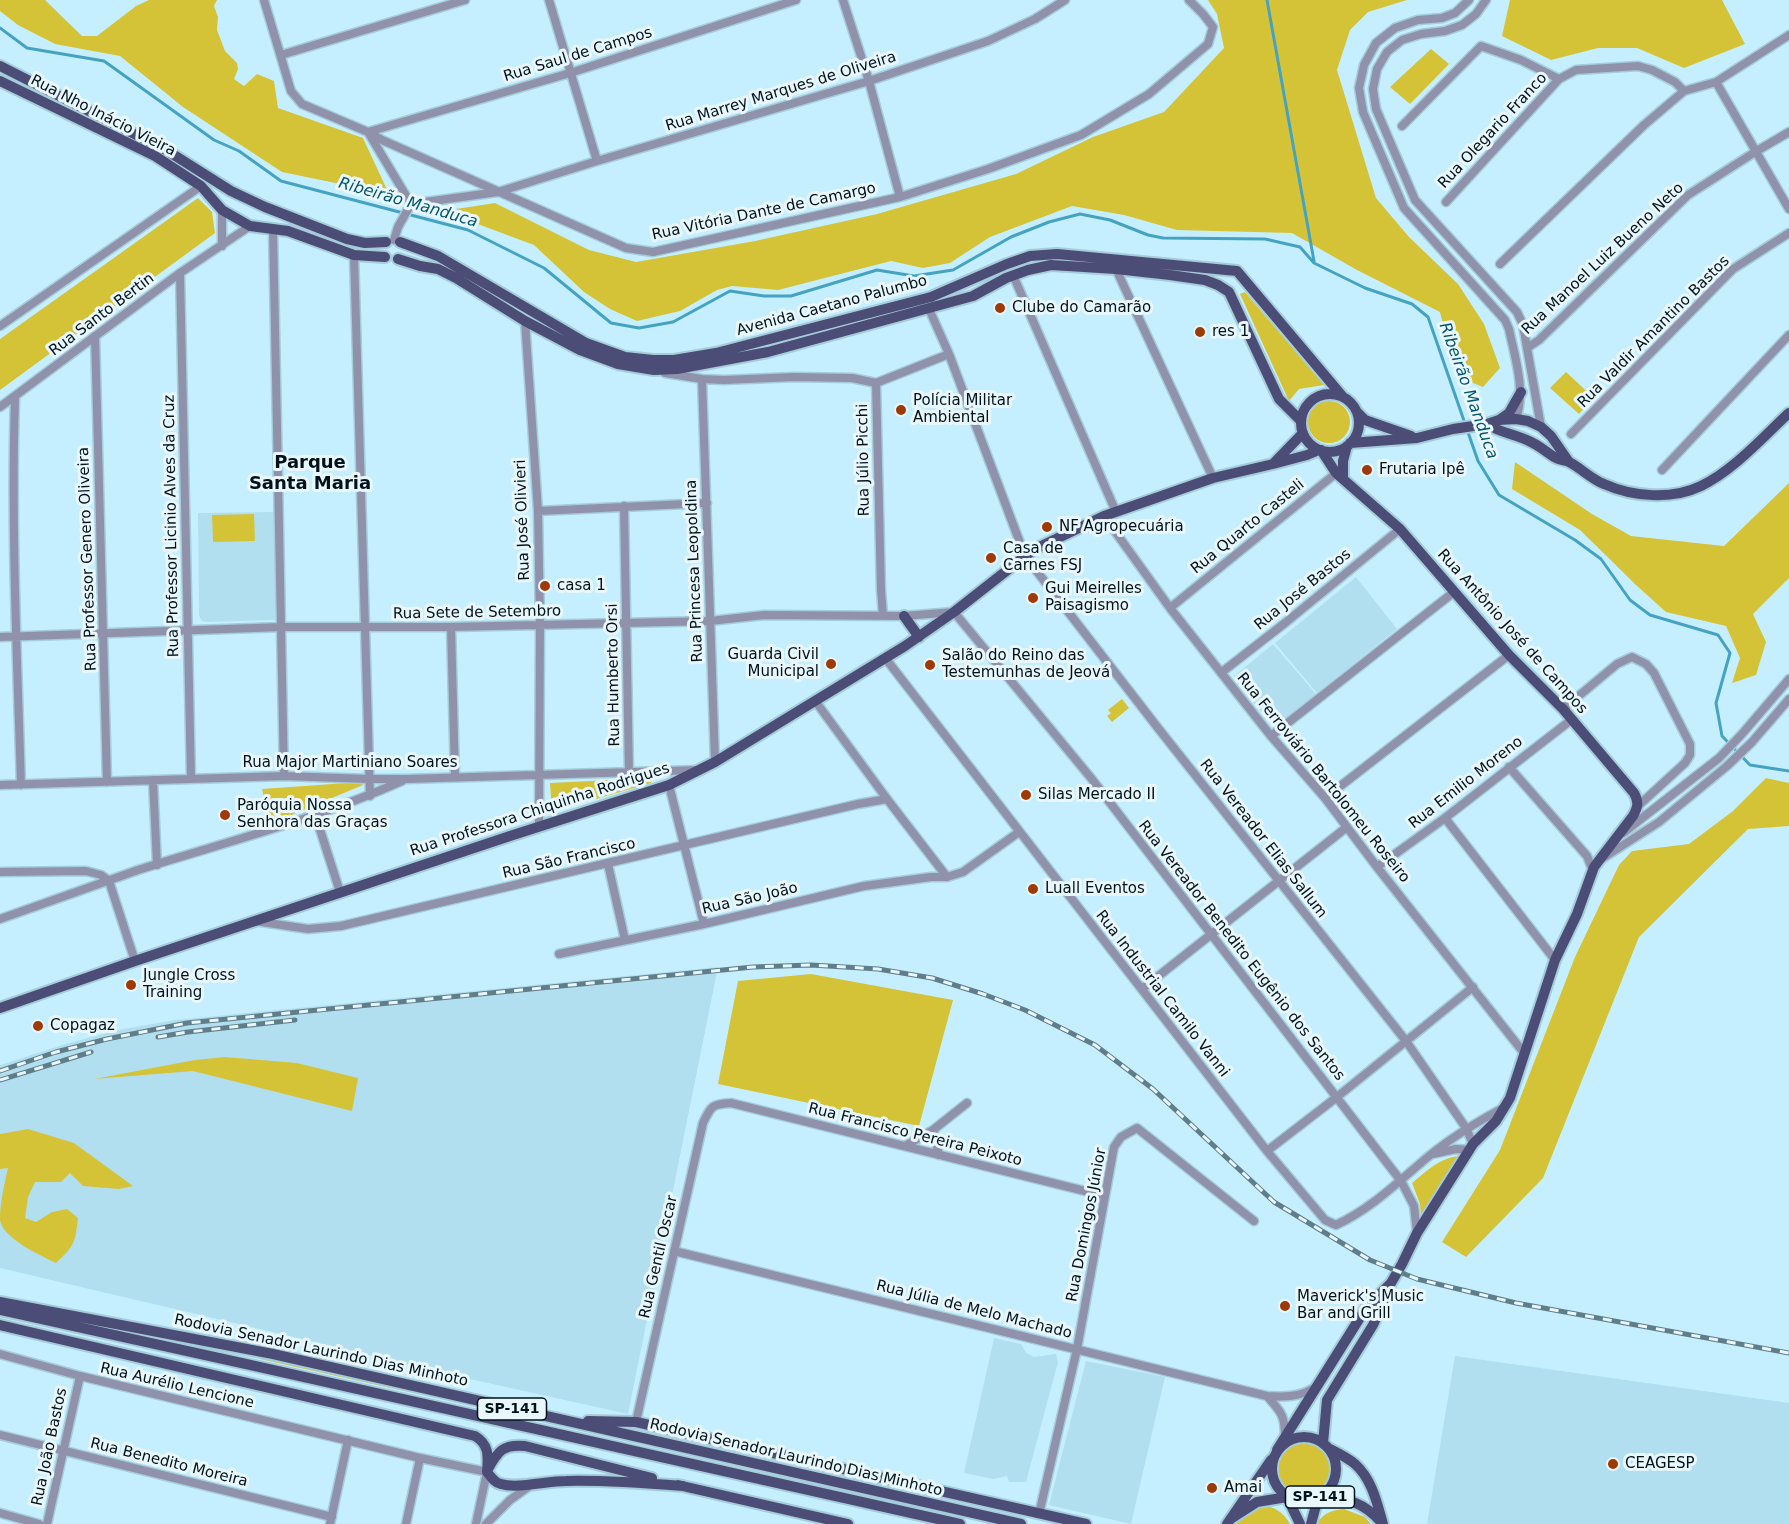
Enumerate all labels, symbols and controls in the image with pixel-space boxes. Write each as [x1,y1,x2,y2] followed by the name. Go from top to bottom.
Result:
[501,24,655,86] street label: Rua Saul de Campos
[664,48,898,136] street label: Rua Marrey Marques de Oliveira
[1435,70,1551,192] street label: Rua Olegario Franco
[28,72,178,160] street label: Rua Nho Inácio Vieira
[336,174,480,232] water label: Ribeirão Manduca
[650,179,878,245] street label: Rua Vitória Dante de Camargo
[1518,179,1688,339] street label: Rua Manoel Luiz Bueno Neto
[1574,252,1734,412] street label: Rua Valdir Amantino Bastos
[46,270,158,360] street label: Rua Santo Bertin
[735,272,929,340] street label: Avenida Caetano Palumbo
[1012,299,1151,317] place label: Clube do Camarão
[993,301,1007,315] marker: Clube do Camarão
[1434,320,1502,462] water label: Ribeirão Manduca
[1212,323,1249,341] place label: res 1
[1193,325,1207,339] marker: res 1
[913,392,1012,427] place label: Polícia Militar Ambiental
[161,395,183,657] street label: Rua Professor Licinio Alves da Cruz
[894,403,908,417] marker: Polícia Militar Ambiental
[854,404,874,516] street label: Rua Júlio Picchi
[75,447,101,671] street label: Rua Professor Genero Oliveira
[249,452,371,494] district label: Parque Santa Maria
[512,459,534,581] street label: Rua José Olivieri
[1379,461,1465,479] place label: Frutaria Ipê
[1360,463,1374,477] marker: Frutaria Ipê
[1188,476,1308,578] street label: Rua Quarto Casteli
[683,479,707,663] street label: Rua Princesa Leopoldina
[1059,518,1184,536] place label: NF Agropecuária
[1040,520,1054,534] marker: NF Agropecuária
[1003,540,1082,575] place label: Casa de Carnes FSJ
[1251,546,1355,634] street label: Rua José Bastos
[1433,546,1591,718] street label: Rua Antônio José de Campos
[984,551,998,565] marker: Casa de Carnes FSJ
[557,577,606,595] place label: casa 1
[538,579,552,593] marker: casa 1
[1045,580,1142,615] place label: Gui Meirelles Paisagismo
[1026,591,1040,605] marker: Gui Meirelles Paisagismo
[393,603,561,623] street label: Rua Sete de Setembro
[604,603,624,747] street label: Rua Humberto Orsi
[727,646,819,681] place label: Guarda Civil Municipal
[942,647,1110,682] place label: Salão do Reino das Testemunhas de Jeová
[824,657,838,671] marker: Guarda Civil Municipal
[923,658,937,672] marker: Salão do Reino das Testemunhas de Jeová
[1233,669,1413,887] street label: Rua Ferroviário Bartolomeu Roseiro
[1405,733,1527,833] street label: Rua Emilio Moreno
[242,754,458,772] street label: Rua Major Martiniano Soares
[1196,756,1330,922] street label: Rua Vereador Elias Sallum
[408,759,672,861] street label: Rua Professora Chiquinha Rodrigues
[1038,786,1155,804] place label: Silas Mercado II
[1019,788,1033,802] marker: Silas Mercado II
[237,797,388,832] place label: Paróquia Nossa Senhora das Graças
[218,808,232,822] marker: Paróquia Nossa Senhora das Graças
[1134,817,1348,1085] street label: Rua Vereador Benedito Eugênio dos Santos
[501,835,637,883] street label: Rua São Francisco
[700,879,800,919] street label: Rua São João
[1045,880,1145,898] place label: Luall Eventos
[1026,882,1040,896] marker: Luall Eventos
[1091,907,1233,1081] street label: Rua Industrial Camilo Vanni
[143,967,235,1002] place label: Jungle Cross Training
[124,978,138,992] marker: Jungle Cross Training
[50,1017,115,1035] place label: Copagaz
[31,1019,45,1033] marker: Copagaz
[806,1100,1024,1170] street label: Rua Francisco Pereira Peixoto
[1063,1146,1111,1304] street label: Rua Domingos Júnior
[636,1194,682,1320] street label: Rua Gentil Oscar
[874,1277,1074,1343] street label: Rua Júlia de Melo Machado
[1297,1288,1424,1323] place label: Maverick's Music Bar and Grill
[1278,1299,1292,1313] marker: Maverick's Music Bar and Grill
[172,1311,470,1391] street label: Rodovia Senador Laurindo Dias Minhoto
[98,1360,256,1412] street label: Rua Aurélio Lencione
[29,1386,71,1508] street label: Rua João Bastos
[478,1398,546,1420] road number: SP-141
[648,1415,944,1501] street label: Rodovia Senador Laurindo Dias Minhoto
[88,1435,250,1491] street label: Rua Benedito Moreira
[1625,1455,1695,1473] place label: CEAGESP
[1606,1457,1620,1471] marker: CEAGESP
[1224,1479,1262,1497] place label: Amai
[1205,1481,1219,1495] marker: Amai
[1286,1486,1354,1508] road number: SP-141

